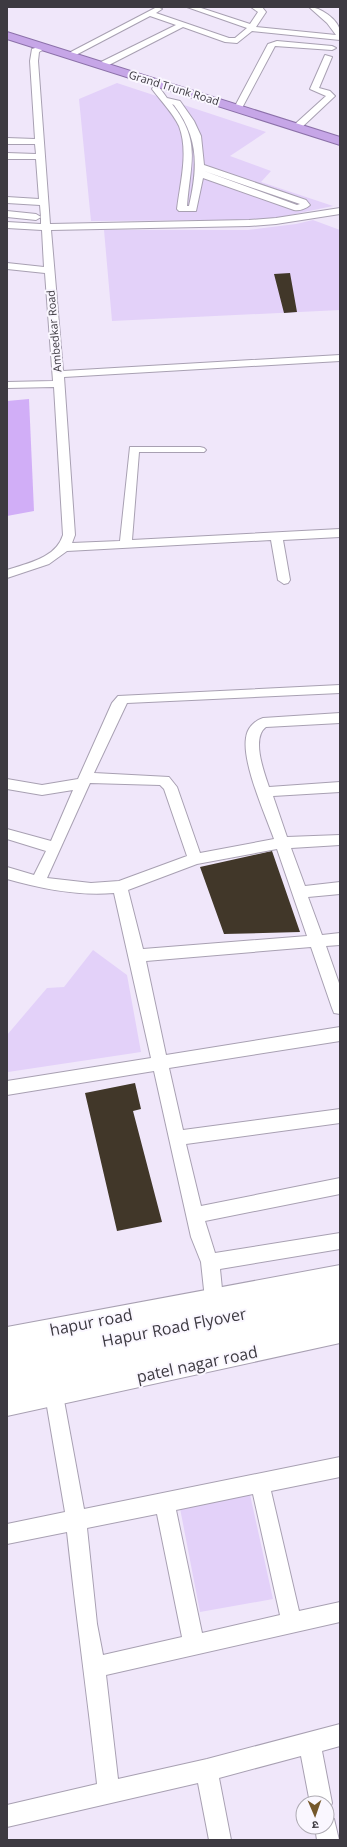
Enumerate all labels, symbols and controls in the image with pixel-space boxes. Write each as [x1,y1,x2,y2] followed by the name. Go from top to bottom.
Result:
[127,67,221,108] street label: Grand Trunk Road
[42,289,65,373] street label: Ambedkar Road
[100,1302,249,1352] street label: Hapur Road Flyover
[48,1303,134,1341] street label: hapur road
[134,1340,260,1388] street label: patel nagar road
[295,1795,335,1835] north arrow
[311,1818,319,1833] text: उ

